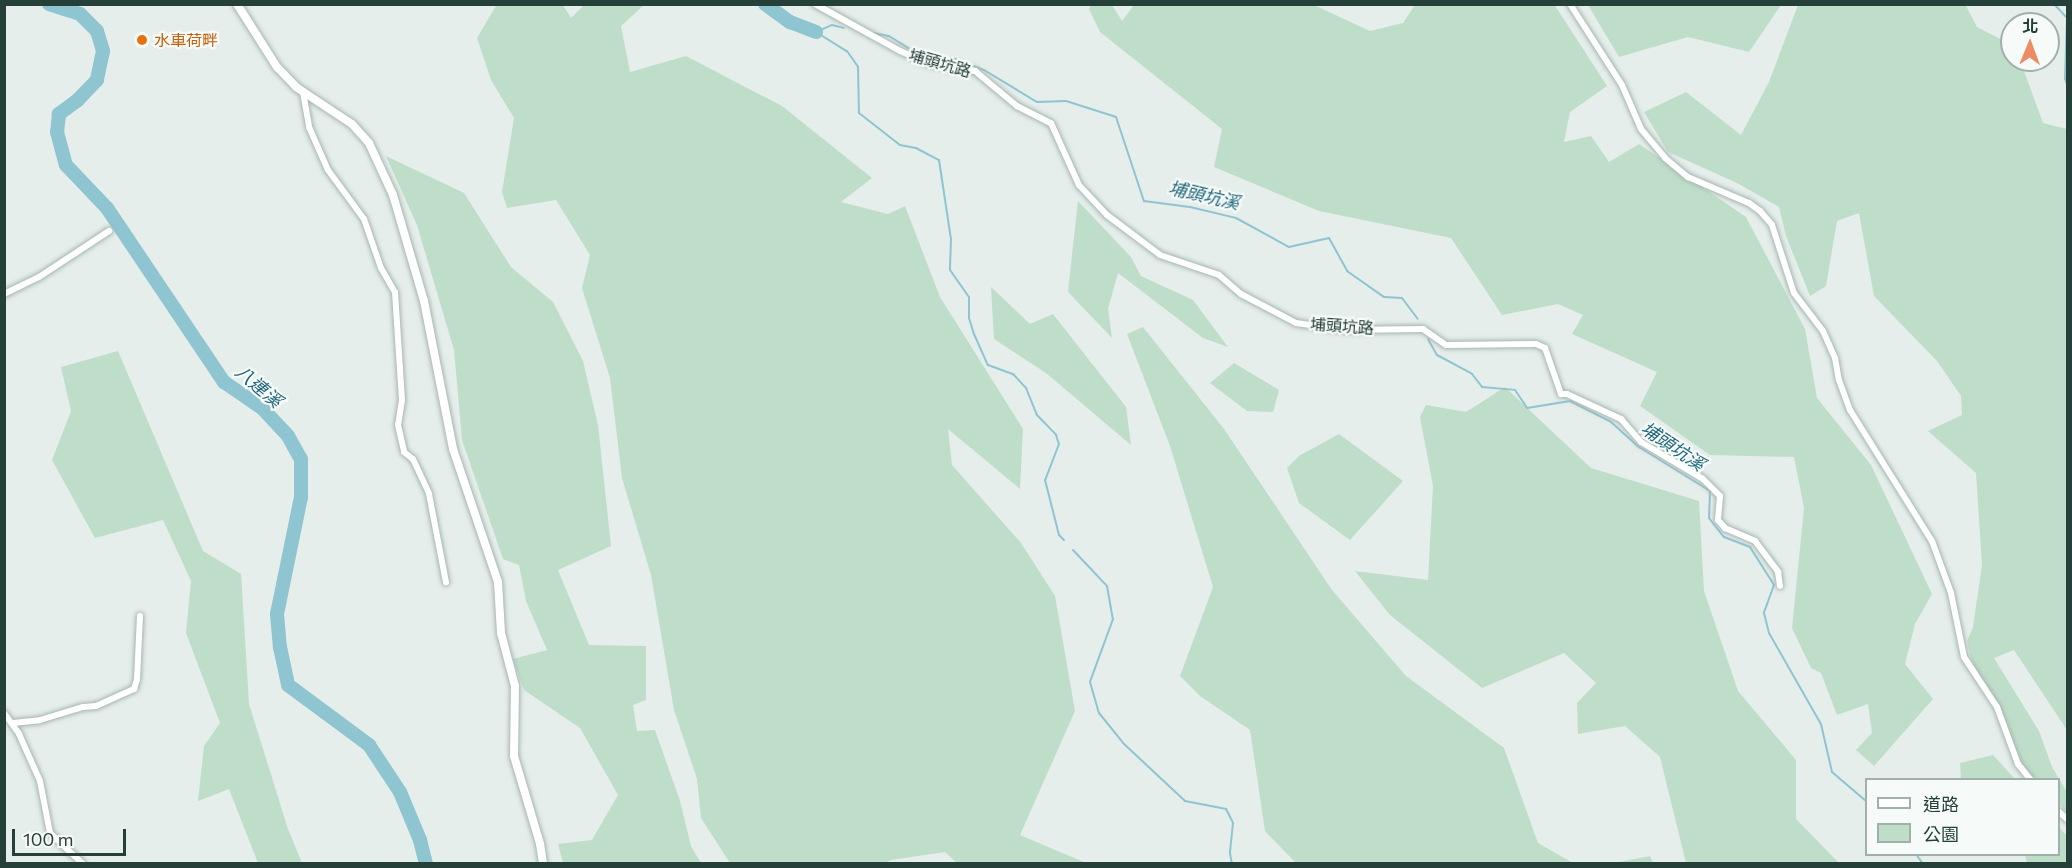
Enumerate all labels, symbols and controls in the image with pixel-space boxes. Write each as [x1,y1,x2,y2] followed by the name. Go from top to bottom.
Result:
[2000,12,2060,72] north arrow
[2022,16,2038,35] text: 北
[154,30,218,50] place label: 水車荷畔
[135,33,149,47] marker: 水車荷畔
[907,45,973,81] street label: 埔頭坑路
[1166,176,1242,214] water label: 埔頭坑溪
[1309,314,1375,338] street label: 埔頭坑路
[231,360,287,412] water label: 八連溪
[1637,417,1709,475] water label: 埔頭坑溪
[1865,778,2060,856] legend
[1923,793,1959,815] text: 道路
[15,817,129,855] scale bar
[1923,823,1959,845] text: 公園
[23,828,73,850] text: 100 m

